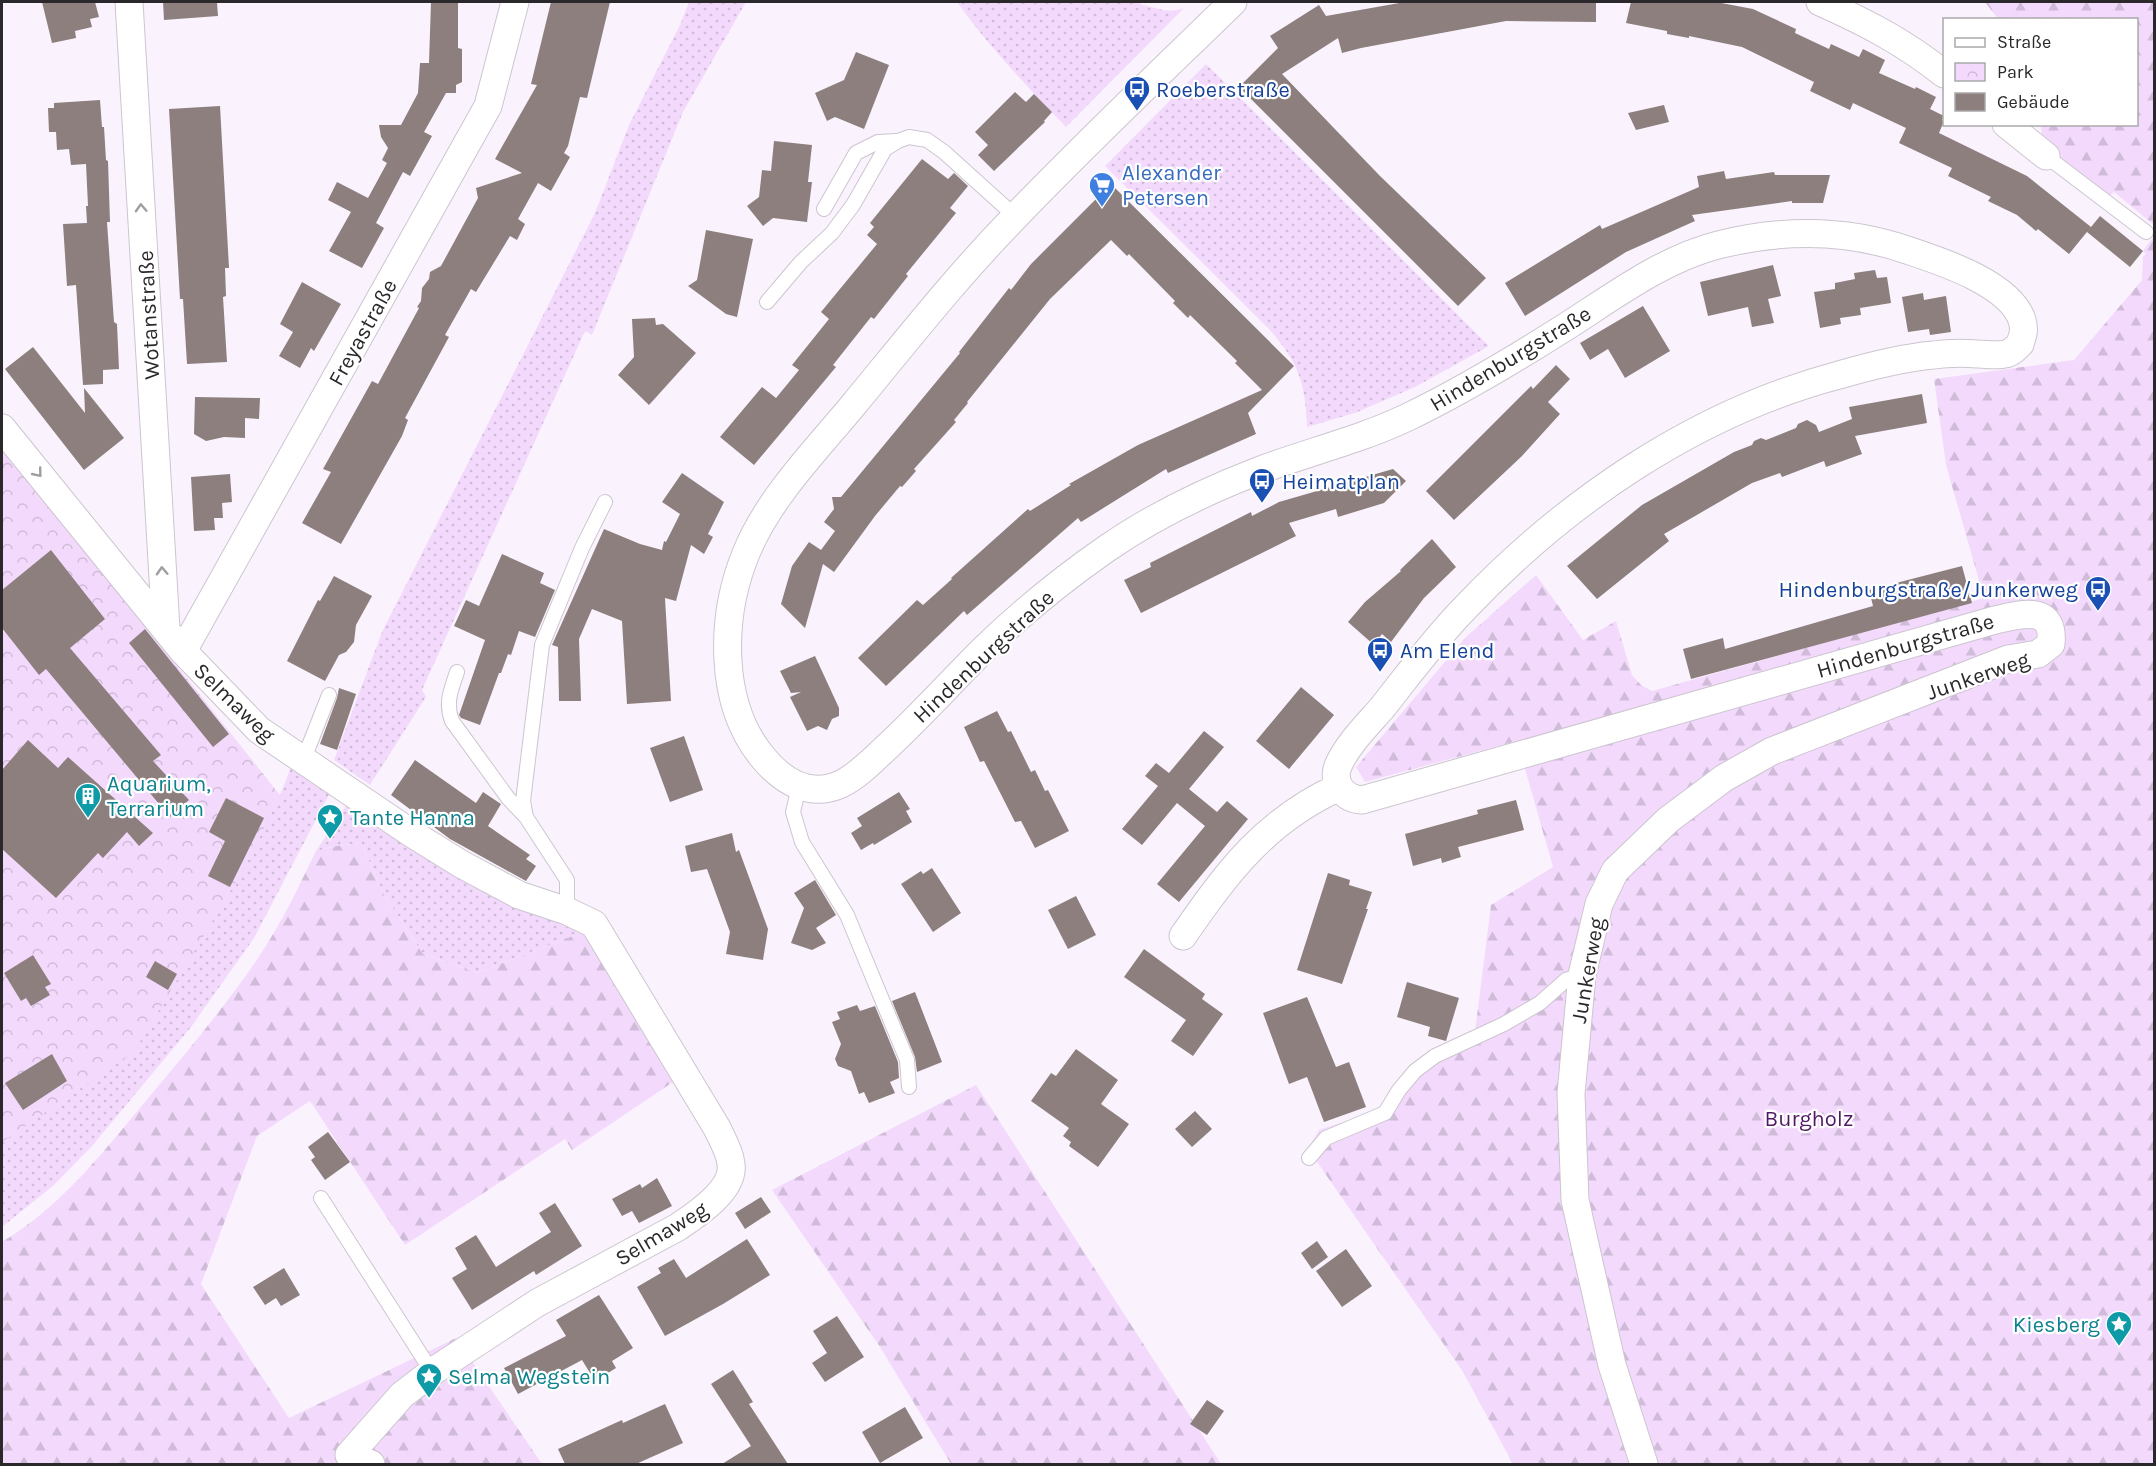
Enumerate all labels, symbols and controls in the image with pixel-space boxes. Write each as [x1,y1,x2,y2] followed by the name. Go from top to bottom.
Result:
[1943,18,2138,126] legend
[1997,31,2051,53] text: Straße
[1997,61,2034,83] text: Park
[1122,74,1152,112] bus stop icon: Roeberstraße
[1156,77,1290,103] place label: Roeberstraße
[1997,91,2069,113] text: Gebäude
[1122,160,1221,211] place label: Alexander Petersen
[1087,170,1117,208] supermarket icon: Alexander Petersen
[135,204,148,213] one-way arrow
[133,250,165,380] street label: Wotanstraße
[323,275,403,390] street label: Freyastraße
[1425,301,1596,417] street label: Hindenburgstraße
[31,466,42,477] one-way arrow
[1247,466,1277,504] bus stop icon: Heimatplan
[1282,469,1400,495] place label: Heimatplan
[156,566,169,575] one-way arrow
[2083,574,2113,612] bus stop icon: Hindenburgstraße/Junkerweg
[1779,577,2079,603] place label: Hindenburgstraße/Junkerweg
[908,585,1060,729] street label: Hindenburgstraße
[1814,608,1997,684] street label: Hindenburgstraße
[1365,635,1395,673] bus stop icon: Am Elend
[1400,638,1495,664] place label: Am Elend
[1924,646,2034,706] street label: Junkerweg
[188,658,281,748] street label: Selmaweg
[107,771,211,822] place label: Aquarium, Terrarium
[73,781,103,819] building icon: Aquarium, Terrarium
[315,802,345,840] place icon: Tante Hanna
[350,805,475,831] place label: Tante Hanna
[1566,915,1610,1025] street label: Junkerweg
[1765,1106,1853,1132] park label: Burgholz
[611,1196,713,1272] street label: Selmaweg
[2104,1309,2134,1347] place icon: Kiesberg
[2013,1312,2101,1338] place label: Kiesberg
[414,1361,444,1399] place icon: Selma Wegstein
[448,1364,610,1390] place label: Selma Wegstein

